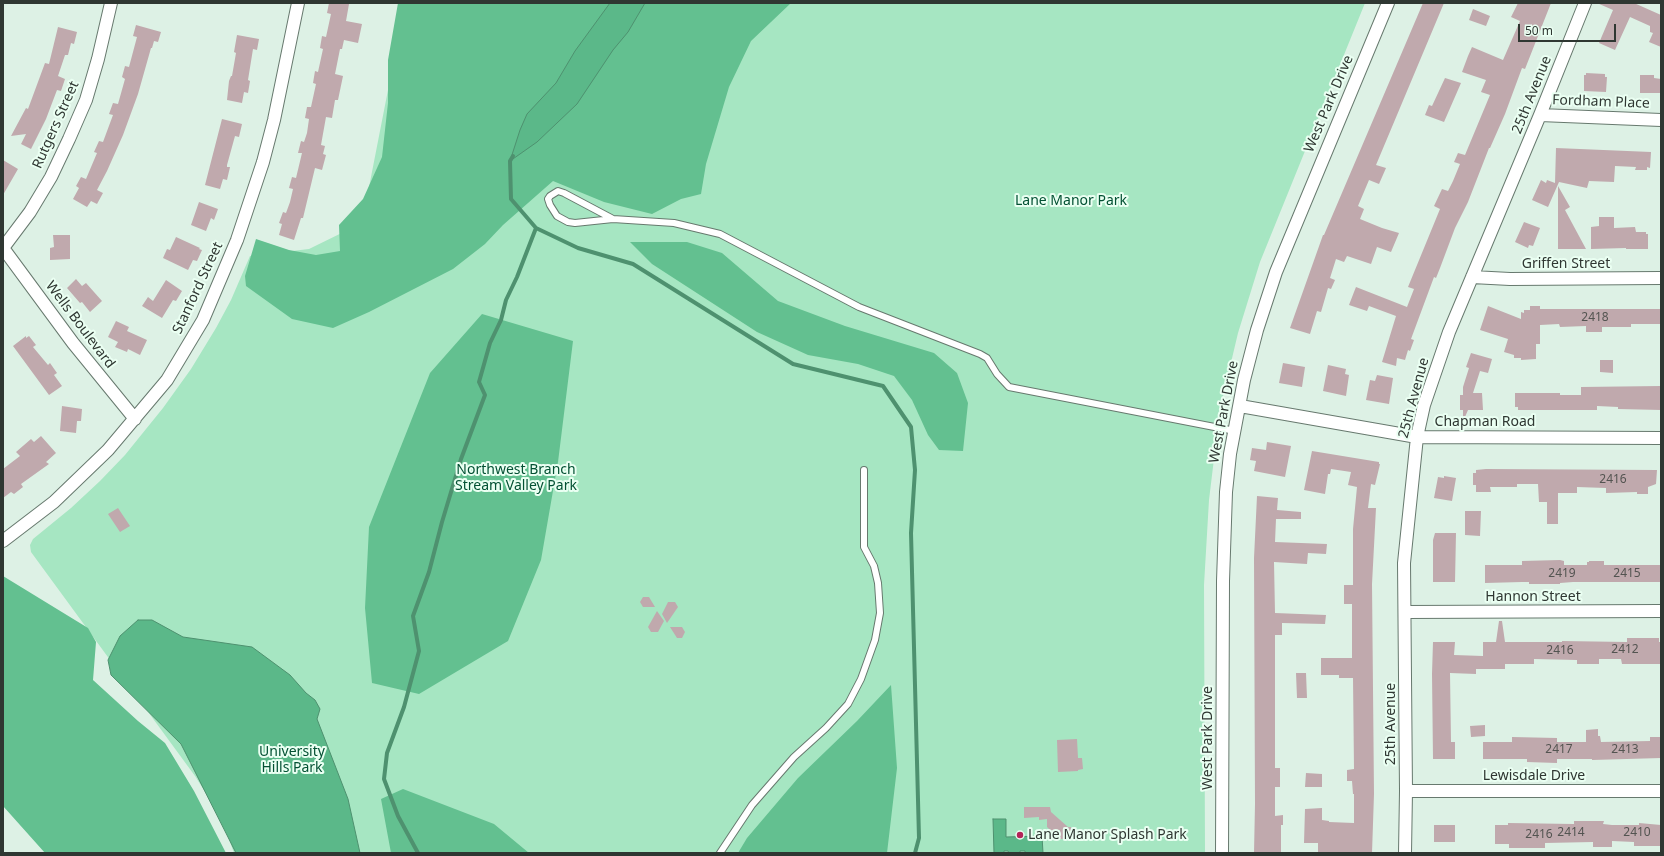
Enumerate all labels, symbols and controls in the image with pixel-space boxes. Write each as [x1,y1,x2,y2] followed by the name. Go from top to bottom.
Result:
[1520,16,1618,42] scale bar
[1525,22,1553,39] text: 50 m
[1301,53,1357,155] street label: West Park Drive
[1509,54,1555,136] street label: 25th Avenue
[29,79,83,171] street label: Rutgers Street
[1552,92,1650,112] street label: Fordham Place
[1015,193,1127,209] park label: Lane Manor Park
[169,239,227,337] street label: Stanford Street
[1522,256,1610,272] street label: Griffen Street
[42,278,118,372] street label: Wells Boulevard
[1581,311,1609,325] house number: 2418
[1395,356,1433,440] street label: 25th Avenue
[1206,359,1242,465] street label: West Park Drive
[1435,414,1535,430] street label: Chapman Road
[455,462,577,494] park label: Northwest Branch Stream Valley Park
[1599,473,1627,487] house number: 2416
[1548,567,1576,581] house number: 2419
[1613,567,1641,581] house number: 2415
[1485,589,1581,605] street label: Hannon Street
[1611,643,1639,657] house number: 2412
[1546,644,1574,658] house number: 2416
[1383,683,1399,765] street label: 25th Avenue
[1200,686,1216,790] street label: West Park Drive
[1545,743,1573,757] house number: 2417
[1611,743,1639,757] house number: 2413
[259,744,325,776] park label: University Hills Park
[1483,768,1585,784] street label: Lewisdale Drive
[1557,826,1585,840] house number: 2414
[1623,826,1651,840] house number: 2410
[1028,827,1187,843] place label: Lane Manor Splash Park
[1525,828,1553,842] house number: 2416
[1015,830,1025,840] marker: Lane Manor Splash Park

